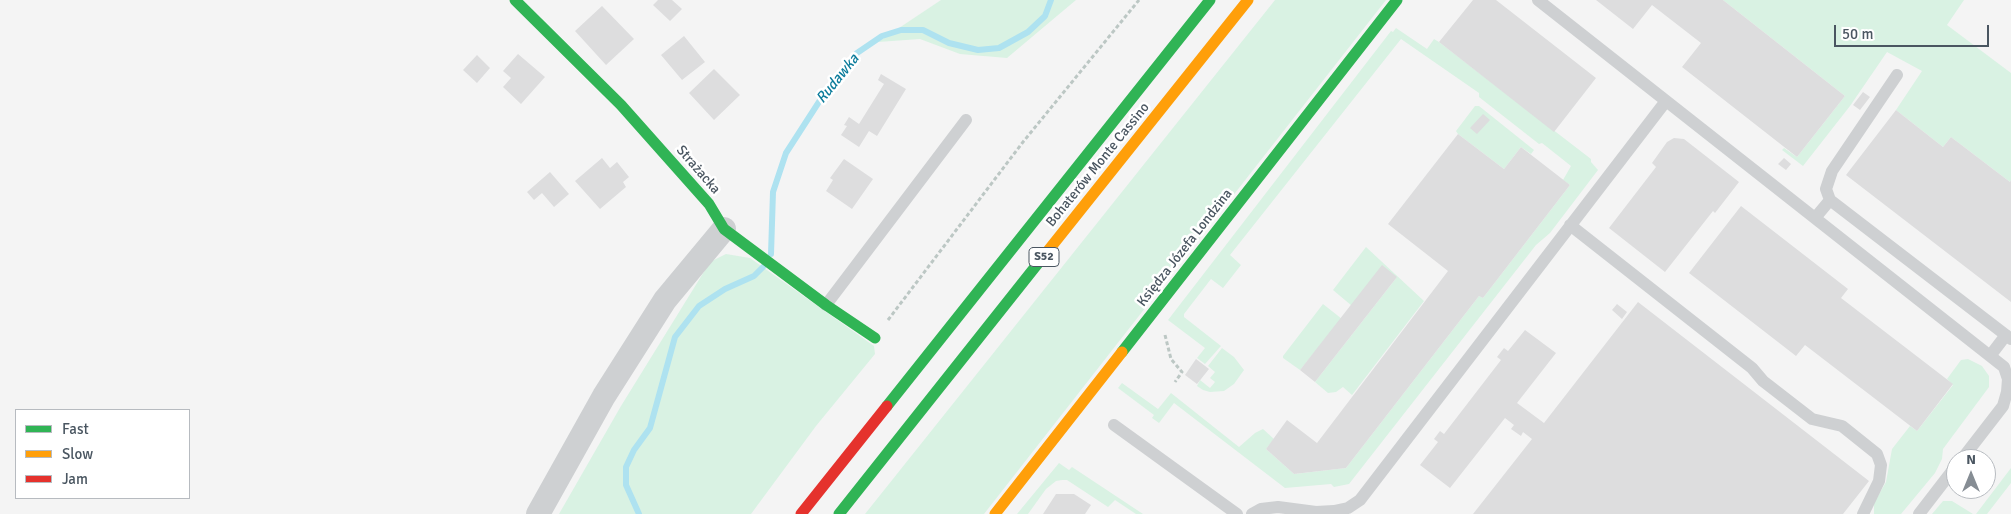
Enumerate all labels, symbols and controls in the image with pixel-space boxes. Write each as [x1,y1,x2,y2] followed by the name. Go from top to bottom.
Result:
[1836,15,1991,47] scale bar
[1842,25,1873,43] text: 50 m
[813,51,863,107] water label: Rudawka
[1043,100,1153,230] street label: Bohaterów Monte Cassino
[672,142,724,198] street label: Strażacka
[1134,186,1236,310] street label: Księdza Józefa Londzina
[1029,248,1059,266] road number: S52
[15,409,190,499] legend
[62,420,89,438] text: Fast
[62,445,93,463] text: Slow
[1946,449,1996,499] north arrow
[1966,451,1976,468] text: N
[62,470,88,488] text: Jam

